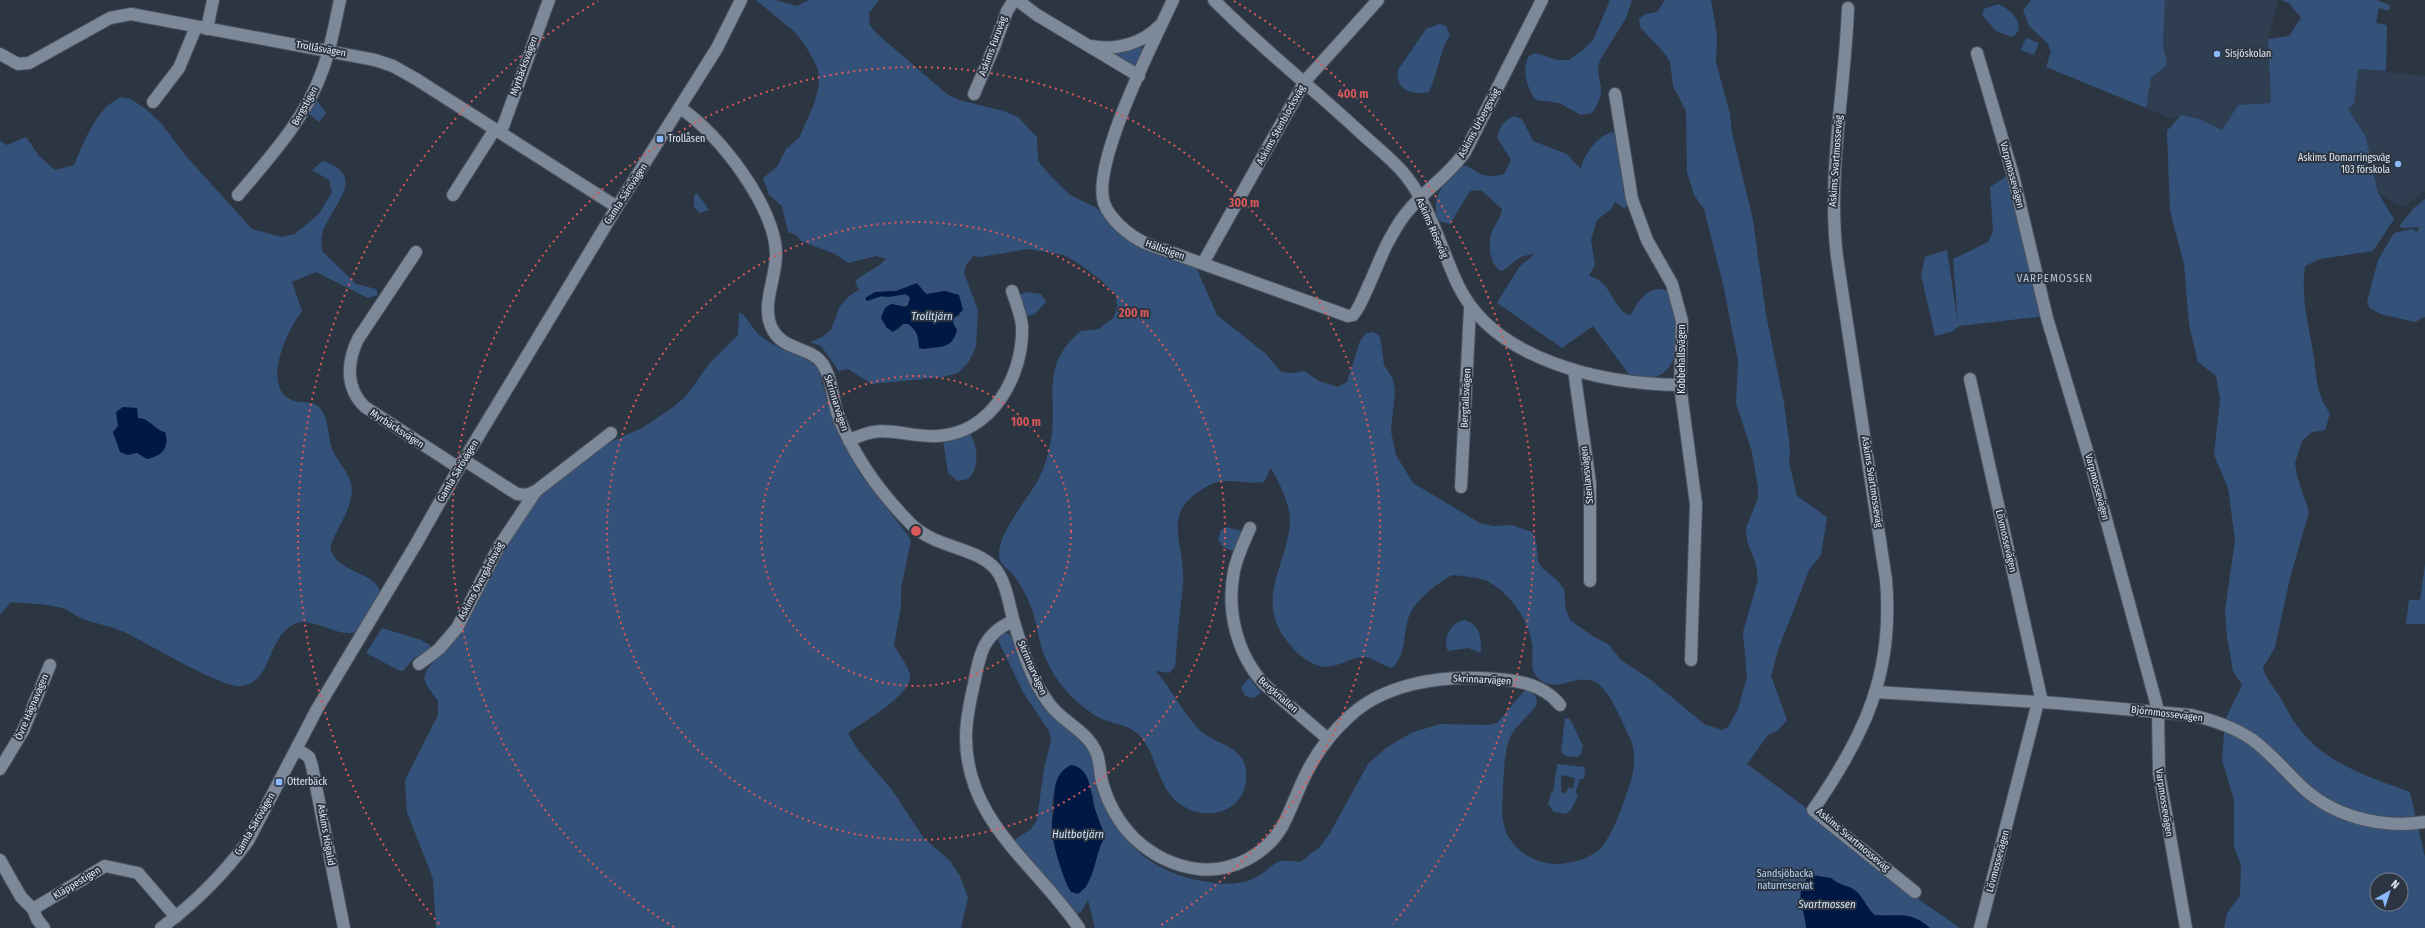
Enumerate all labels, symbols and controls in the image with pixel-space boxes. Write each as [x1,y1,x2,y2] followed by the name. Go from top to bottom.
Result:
[977,14,1009,78] street label: Askims Furuväg
[508,35,540,97] street label: Myrbäcksvägen
[295,38,347,59] street label: Trollåsvägen
[2225,48,2271,60] place label: Sisjöskolan
[2212,49,2222,59] marker: Sisjöskolan
[1254,83,1308,167] street label: Askims Stenblocksväg
[289,84,321,128] street label: Bergstigen
[1456,86,1502,160] street label: Askims Urbergsväg
[1338,87,1368,101] text: 400 m
[1827,114,1845,207] street label: Askims Svartmosseväg
[668,132,705,145] place label: Trollåsen
[655,134,665,144] marker: Trollåsen
[1997,140,2027,210] street label: Varpmossevägen
[2298,152,2390,176] place label: Askims Domarringsväg 103 förskola
[2393,159,2403,169] marker: Askims Domarringsväg 103 förskola
[602,161,650,227] street label: Gamla Särövägen
[1228,196,1259,210] text: 300 m
[1413,196,1451,260] street label: Askims Röseväg
[1144,237,1186,263] street label: Hällstigen
[2017,272,2093,285] district label: VARPEMOSSEN
[1118,306,1149,320] text: 200 m
[911,310,953,323] water label: Trolltjärn
[1676,324,1688,394] street label: Kobbehallsvägen
[1458,368,1474,428] street label: Bergtallsvägen
[821,373,851,433] street label: Skrinnarvägen
[368,407,426,451] street label: Myrbäcksvägen
[1011,415,1041,429] text: 100 m
[1859,436,1885,529] street label: Askims Svartmosseväg
[435,438,481,504] street label: Gamla Särövägen
[1578,446,1596,504] street label: Stenlavsvägen
[2082,452,2112,522] street label: Varpmossevägen
[1993,508,2019,574] street label: Lövmossevägen
[909,524,923,538] centre of rings
[455,540,507,622] street label: Askims Övergårdsväg
[1015,639,1049,697] street label: Skrinnarvägen
[12,672,51,742] street label: Övre Hägnavägen
[1453,672,1511,688] street label: Skrinnarvägen
[1256,675,1300,715] street label: Bergknallen
[2130,704,2204,724] street label: Björnmossevägen
[2153,768,2175,838] street label: Varpmossevägen
[287,776,328,788] place label: Otterbäck
[274,777,284,787] marker: Otterbäck
[232,791,278,857] street label: Gamla Särövägen
[315,803,337,867] street label: Askims Högalid
[1814,806,1892,874] street label: Askims Svartmosseväg
[1052,828,1104,841] water label: Hultbotjärn
[1984,829,2012,893] street label: Lövmossevägen
[51,864,103,902] street label: Kläppestigen
[1757,868,1813,892] park label: Sandsjöbacka naturreservat
[2369,872,2409,912] north arrow
[2388,877,2402,892] text: N
[1797,898,1856,911] water label: Svartmossen

